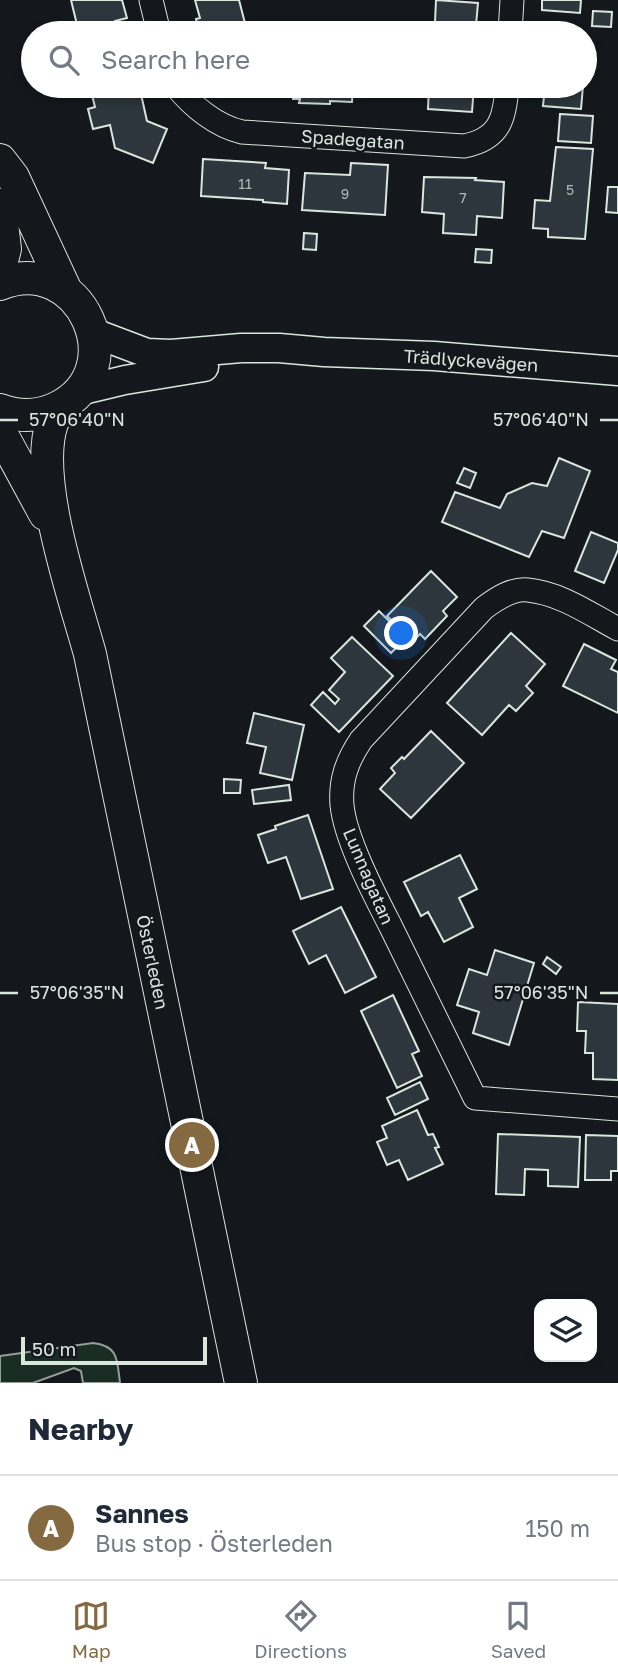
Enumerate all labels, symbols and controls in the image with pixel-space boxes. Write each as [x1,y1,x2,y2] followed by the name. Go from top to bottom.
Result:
[21,21,597,98] search box
[45,41,83,79] icon: search
[101,44,250,75] text: Search here
[300,124,406,154] street label: Spadegatan
[238,175,252,192] house number: 11
[566,181,574,198] house number: 5
[341,185,349,202] house number: 9
[459,189,467,206] house number: 7
[403,344,539,376] street label: Trädlyckevägen
[29,408,125,430] text: 57°06'40"N
[493,408,589,430] text: 57°06'40"N
[384,616,418,650] your location
[339,824,399,928] street label: Lunnagatan
[132,913,174,1011] street label: Österleden
[30,981,124,1003] text: 57°06'35"N
[494,981,588,1003] text: 57°06'35"N
[169,1119,215,1171] pin: A
[534,1299,597,1362] map controls
[534,1299,597,1362] button: layers
[21,1334,206,1366] scale bar
[32,1337,76,1360] text: 50 m
[28,1411,133,1447] text: Nearby
[95,1498,189,1529] text: Sannes
[43,1514,59,1542] text: A
[525,1514,590,1542] text: 150 m
[95,1529,333,1557] text: Bus stop · Österleden
[72,1597,111,1662] tab: Map
[254,1597,347,1662] tab: Directions
[491,1597,546,1662] tab: Saved

